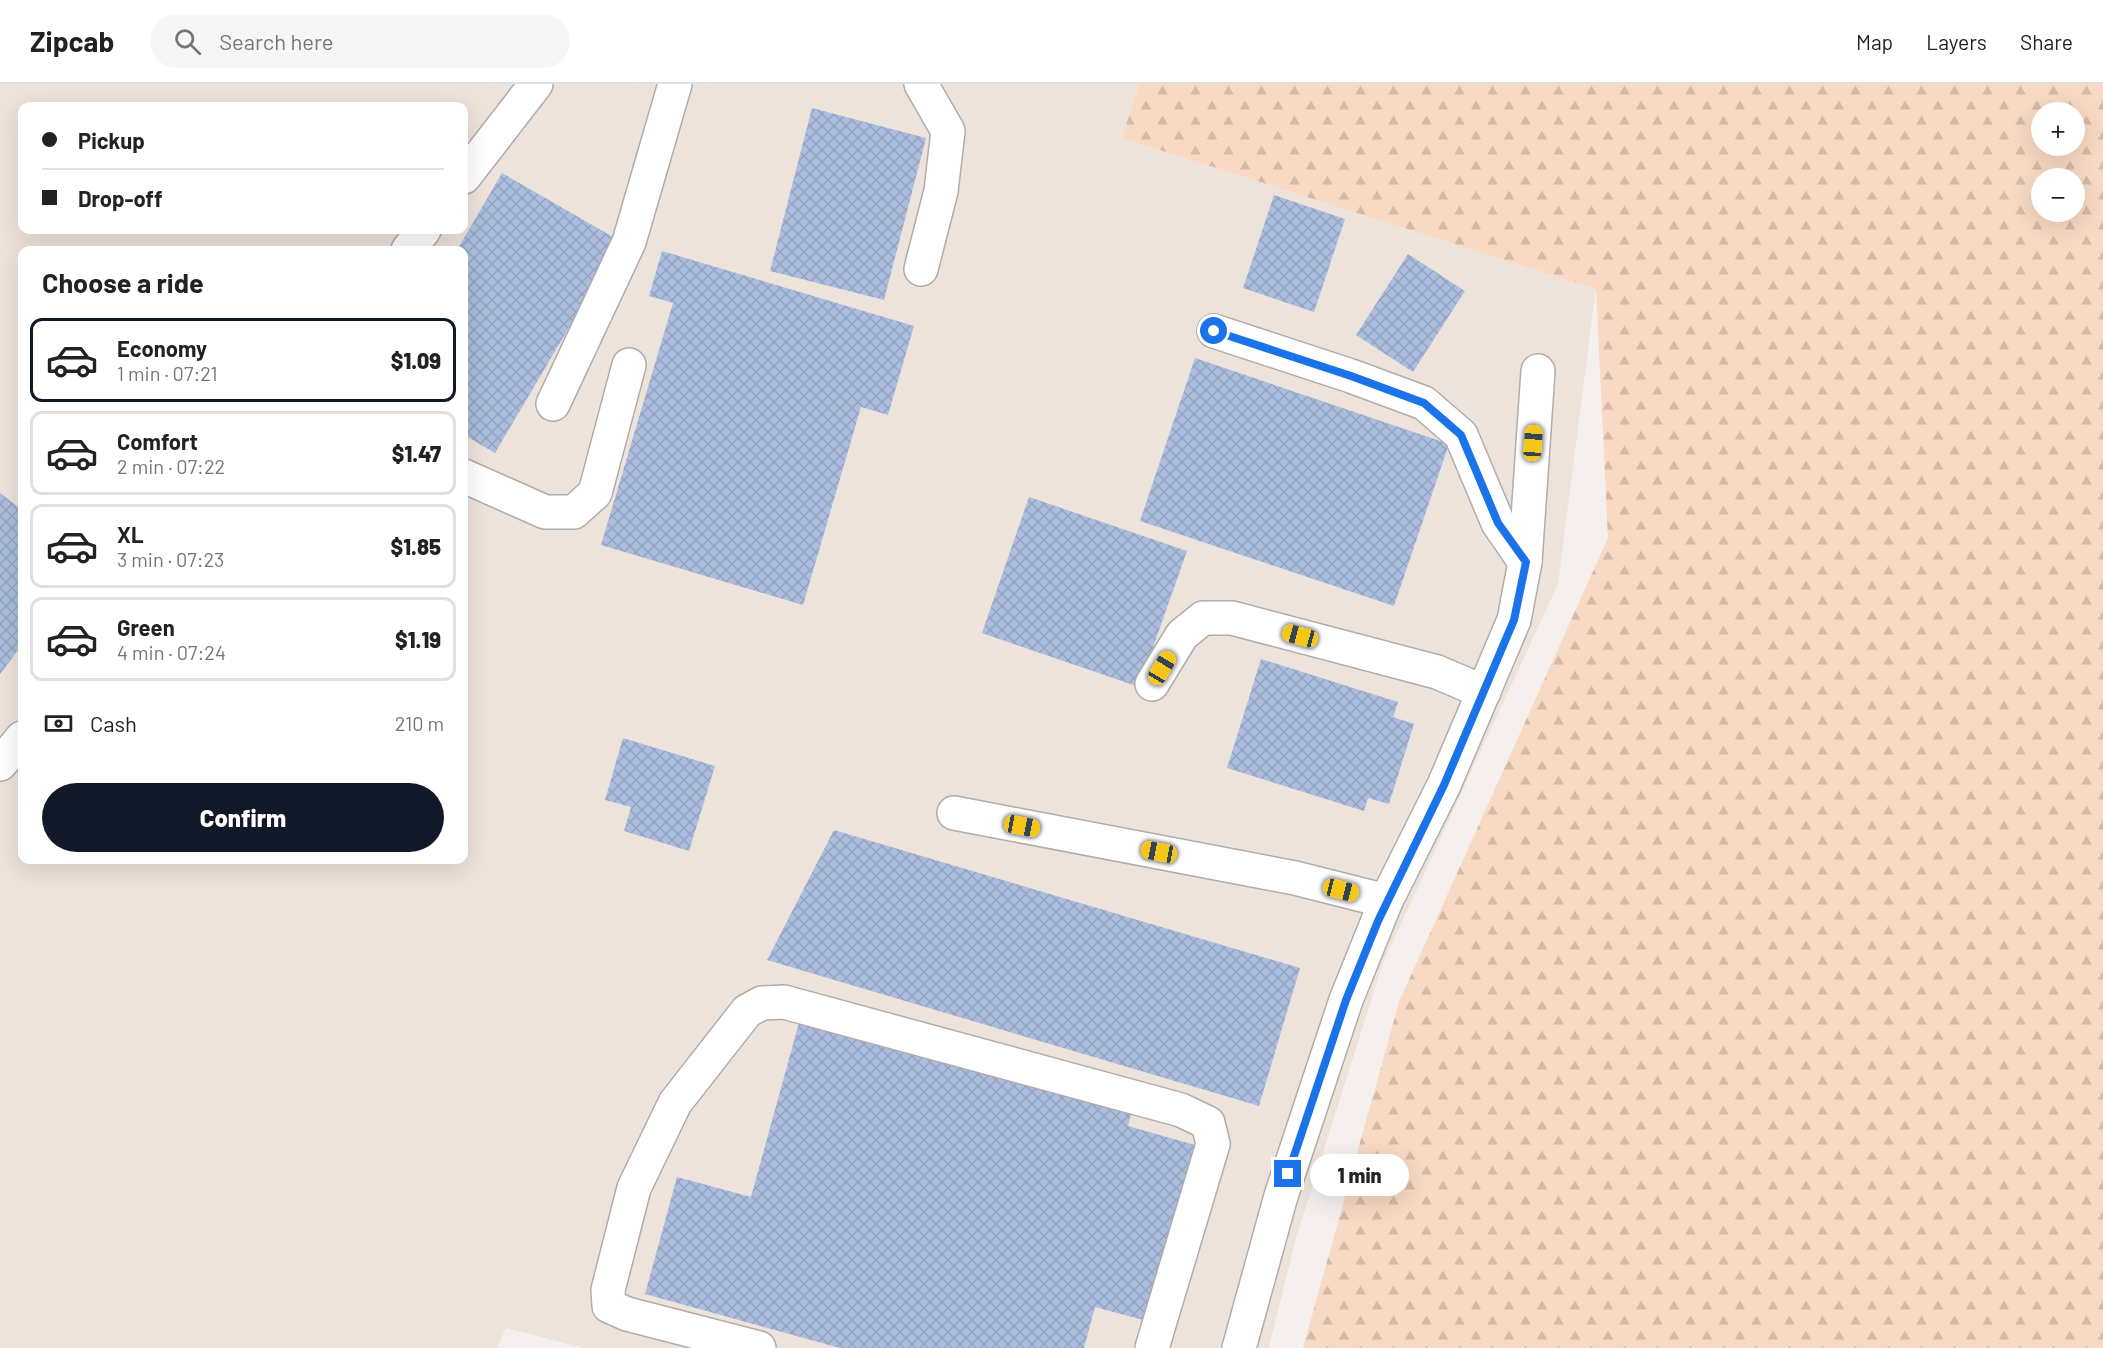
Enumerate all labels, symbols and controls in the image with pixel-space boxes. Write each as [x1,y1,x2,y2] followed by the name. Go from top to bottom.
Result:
[150,14,570,68] search box
[30,24,114,58] text: Zipcab
[171,25,204,58] icon: search
[219,28,334,54] text: Search here
[1856,29,1893,54] text: Map
[1926,29,1987,54] text: Layers
[2020,29,2073,54] text: Share
[2031,102,2085,222] map controls
[2031,102,2085,156] button: +
[78,127,145,153] text: Pickup
[2031,168,2085,222] button: −
[78,185,162,211] text: Drop-off
[42,266,204,298] text: Choose a ride
[1200,317,1227,344] route start
[45,333,99,387] icon: car
[117,335,207,361] text: Economy
[391,347,441,373] text: $1.09
[117,361,218,385] text: 1 min · 07:21
[1523,424,1543,462] car
[45,426,99,480] icon: car
[117,428,198,454] text: Comfort
[392,440,441,466] text: $1.47
[117,454,225,478] text: 2 min · 07:22
[45,519,99,573] icon: car
[117,521,143,547] text: XL
[391,533,441,559] text: $1.85
[117,547,224,571] text: 3 min · 07:23
[45,612,99,666] icon: car
[117,614,175,640] text: Green
[1280,623,1320,649] car
[395,626,441,652] text: $1.19
[117,640,226,664] text: 4 min · 07:24
[1145,648,1179,688] car
[42,707,75,740] icon: cash
[90,710,137,736] text: Cash
[395,711,444,735] text: 210 m
[42,783,444,852] button: Confirm
[1003,814,1041,838] car
[1140,840,1178,864] car
[1321,877,1361,903] car
[1309,1153,1408,1195] callout: 1 min
[1274,1160,1301,1187] route end
[1338,1163,1381,1187] text: 1 min

